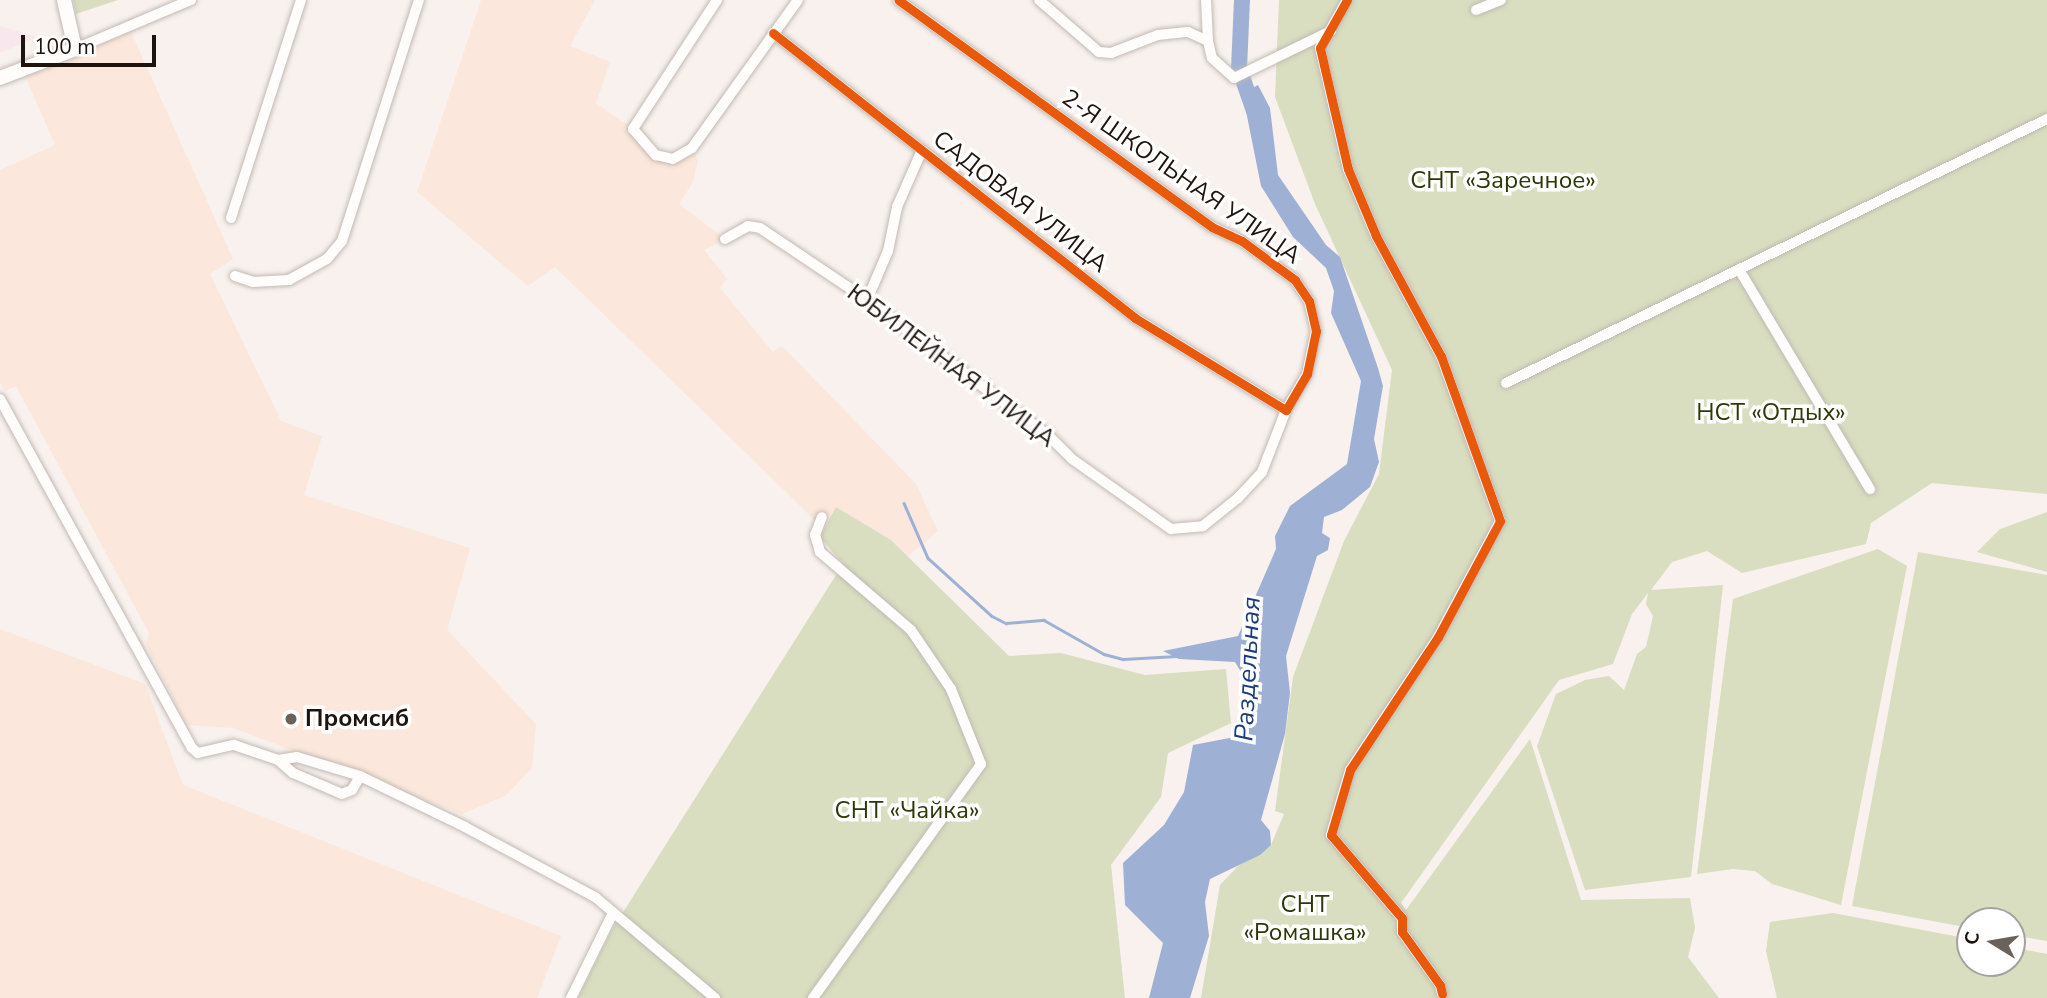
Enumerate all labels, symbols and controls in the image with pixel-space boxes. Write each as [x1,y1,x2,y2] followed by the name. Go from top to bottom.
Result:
[24,21,159,65] scale bar
[34,33,95,61] text: 100 m
[1056,84,1306,270] street label: 2-Я ШКОЛЬНАЯ УЛИЦА
[927,125,1113,279] street label: САДОВАЯ УЛИЦА
[1410,167,1596,195] park label: СНТ «Заречное»
[841,278,1061,454] street label: ЮБИЛЕЙНАЯ УЛИЦА
[1696,399,1846,427] park label: НСТ «Отдых»
[1229,596,1267,742] water label: Раздельная
[305,705,409,733] place label: Промсиб
[283,711,299,727] marker: Промсиб
[835,797,979,825] park label: СНТ «Чайка»
[1243,891,1367,947] park label: СНТ «Ромашка»
[1956,907,2026,977] north arrow
[1958,930,1986,947] text: С

